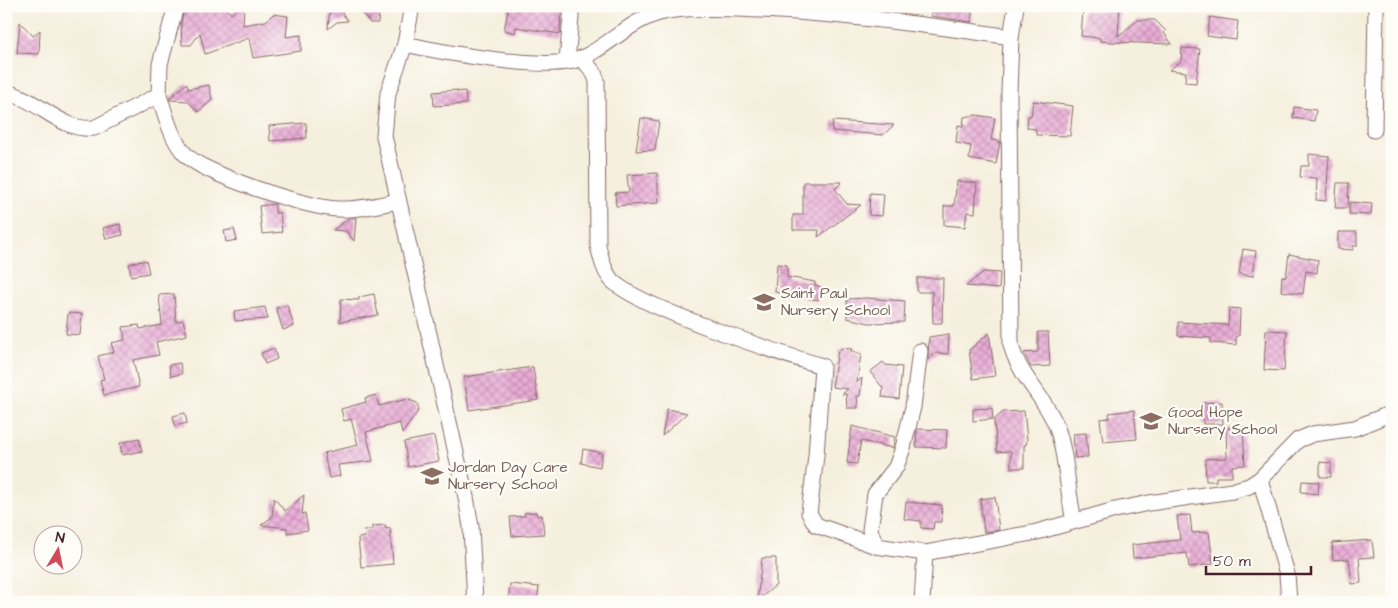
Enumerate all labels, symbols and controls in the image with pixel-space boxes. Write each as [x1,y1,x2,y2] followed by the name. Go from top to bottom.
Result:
[781,283,890,322] place label: Saint Paul Nursery School
[751,289,777,315] school or university icon: Saint Paul Nursery School
[1168,402,1277,441] place label: Good Hope Nursery School
[1138,408,1164,434] school or university icon: Good Hope Nursery School
[448,457,568,496] place label: Jordan Day Care Nursery School
[419,463,445,489] school or university icon: Jordan Day Care Nursery School
[32,526,82,576] north arrow
[54,528,66,549] text: N
[1206,543,1310,575] scale bar
[1213,551,1251,572] text: 50 m

